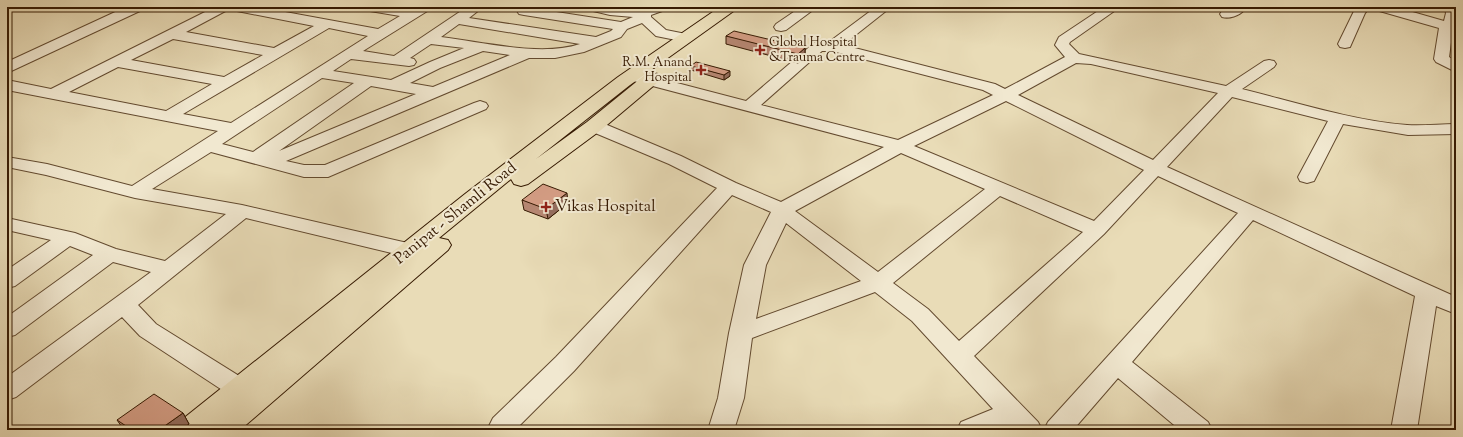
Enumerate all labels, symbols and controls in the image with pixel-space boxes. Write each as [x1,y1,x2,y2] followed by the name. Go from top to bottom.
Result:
[769,34,865,67] place label: Global Hospital &Trauma Centre
[754,44,766,56] marker: Global Hospital &Trauma Centre
[622,54,693,87] place label: R.M. Anand Hospital
[695,64,707,76] marker: R.M. Anand Hospital
[390,157,522,271] street label: Panipat - Shamli Road
[555,196,656,219] place label: Vikas Hospital
[540,201,552,213] marker: Vikas Hospital

